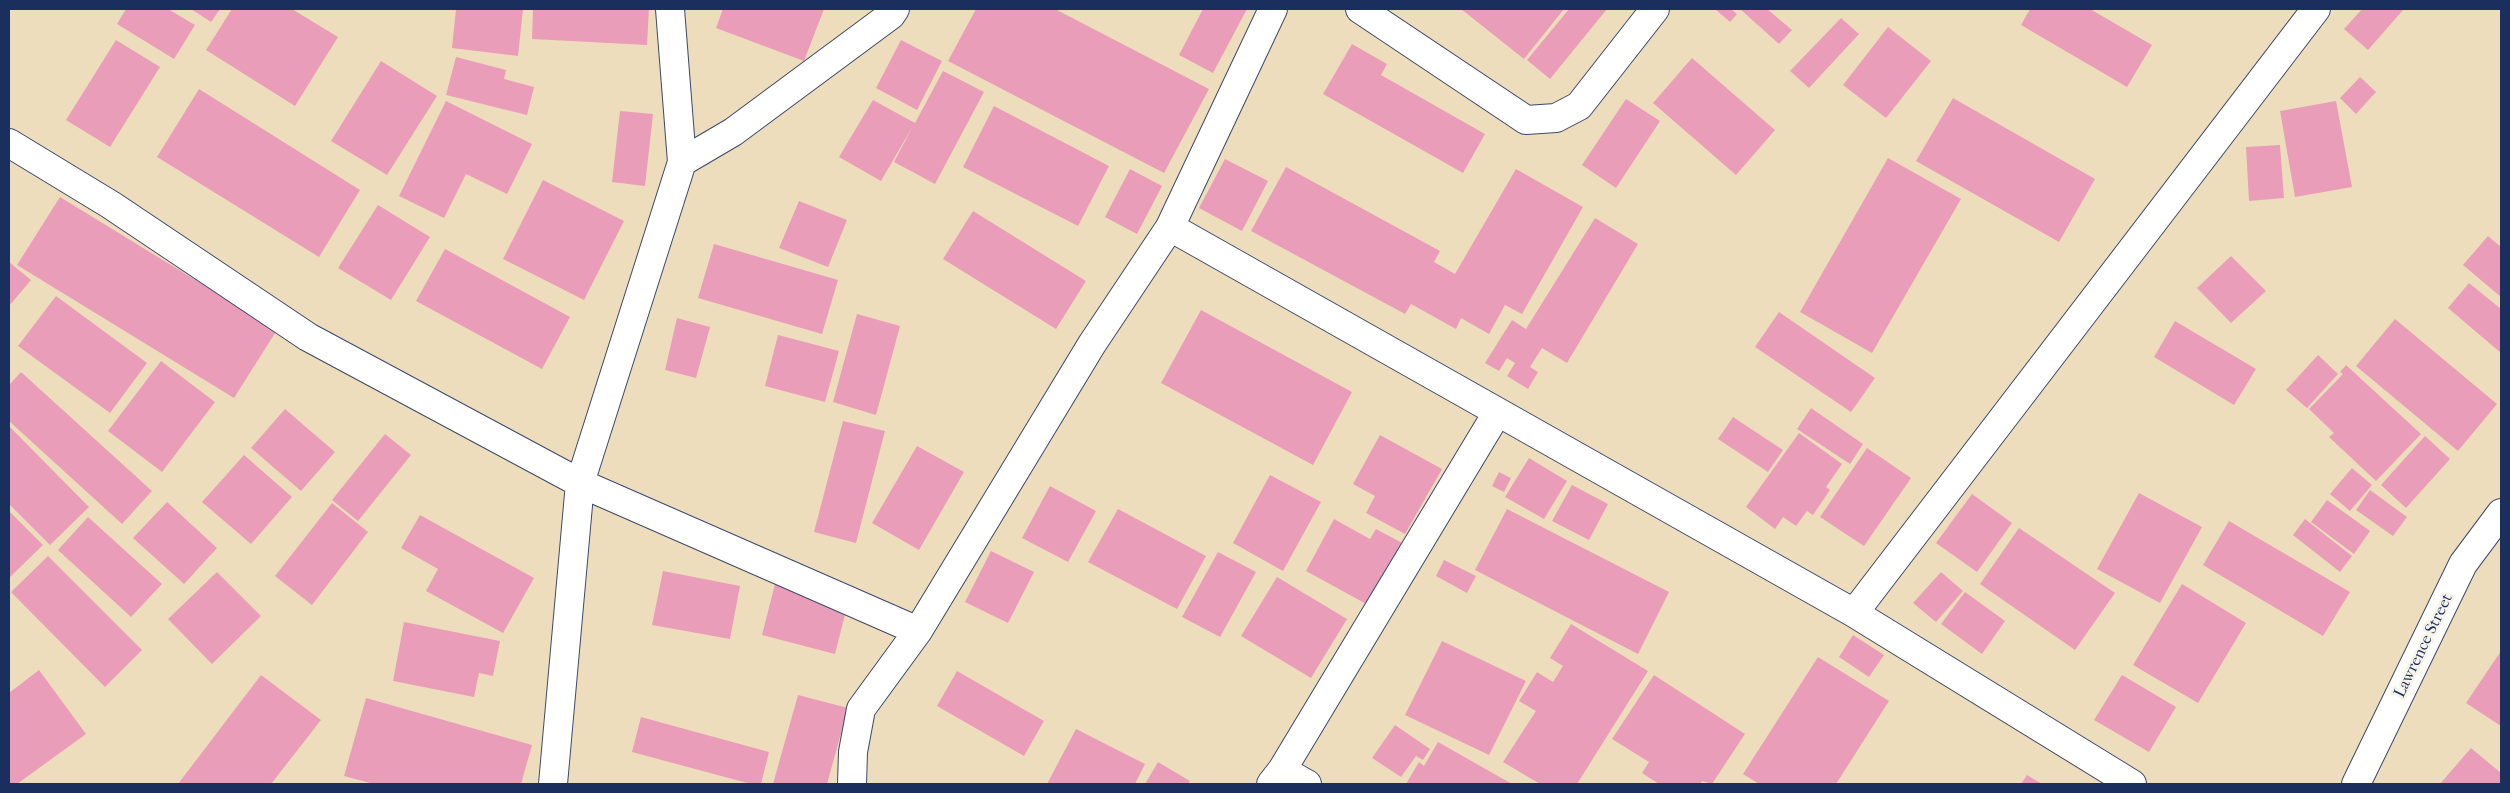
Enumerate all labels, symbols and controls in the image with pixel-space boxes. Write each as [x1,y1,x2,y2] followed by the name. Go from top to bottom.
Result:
[2391,591,2457,701] street label: Lawrence Street

